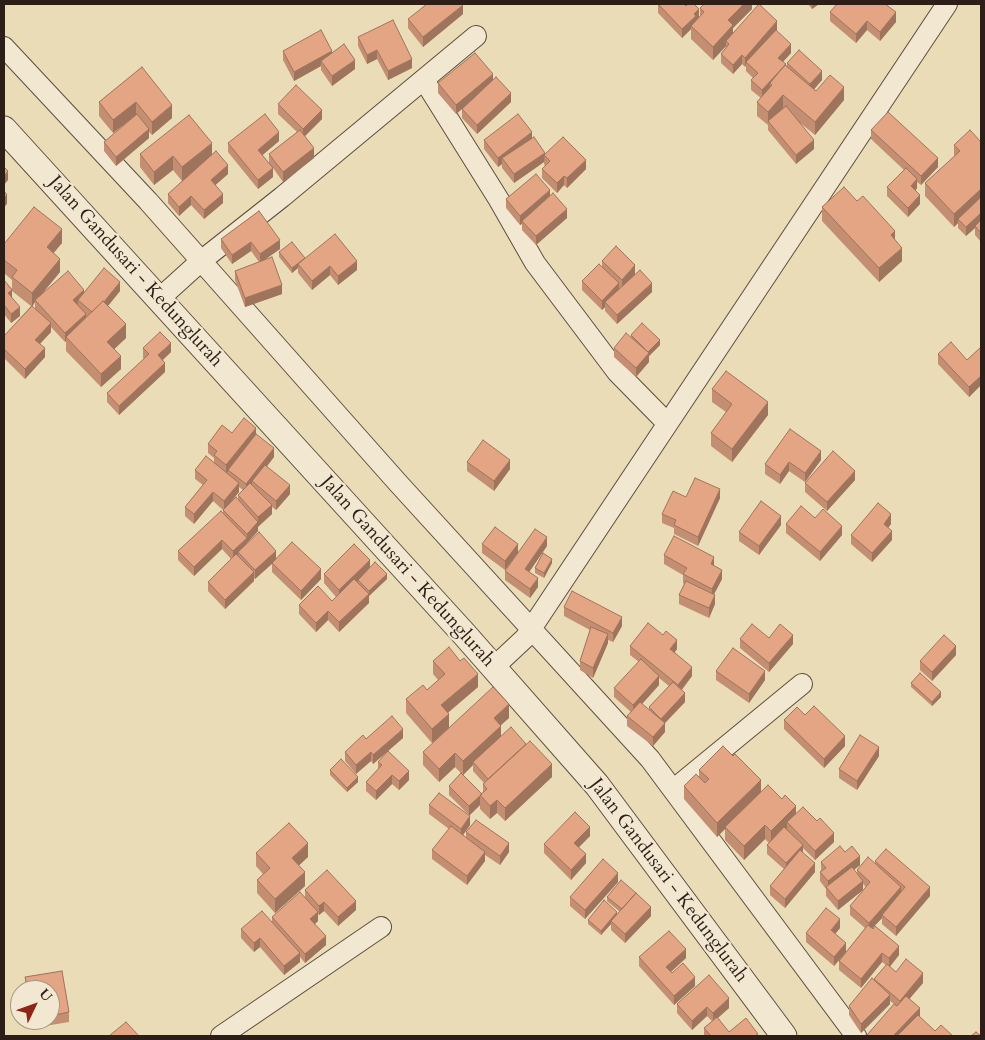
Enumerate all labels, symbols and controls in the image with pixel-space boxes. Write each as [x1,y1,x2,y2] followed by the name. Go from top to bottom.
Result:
[43,172,227,372] street label: Jalan Gandusari - Kedunglurah
[315,472,499,672] street label: Jalan Gandusari - Kedunglurah
[584,775,752,987] street label: Jalan Gandusari - Kedunglurah
[10,980,60,1030] north arrow
[35,985,57,1006] text: U

